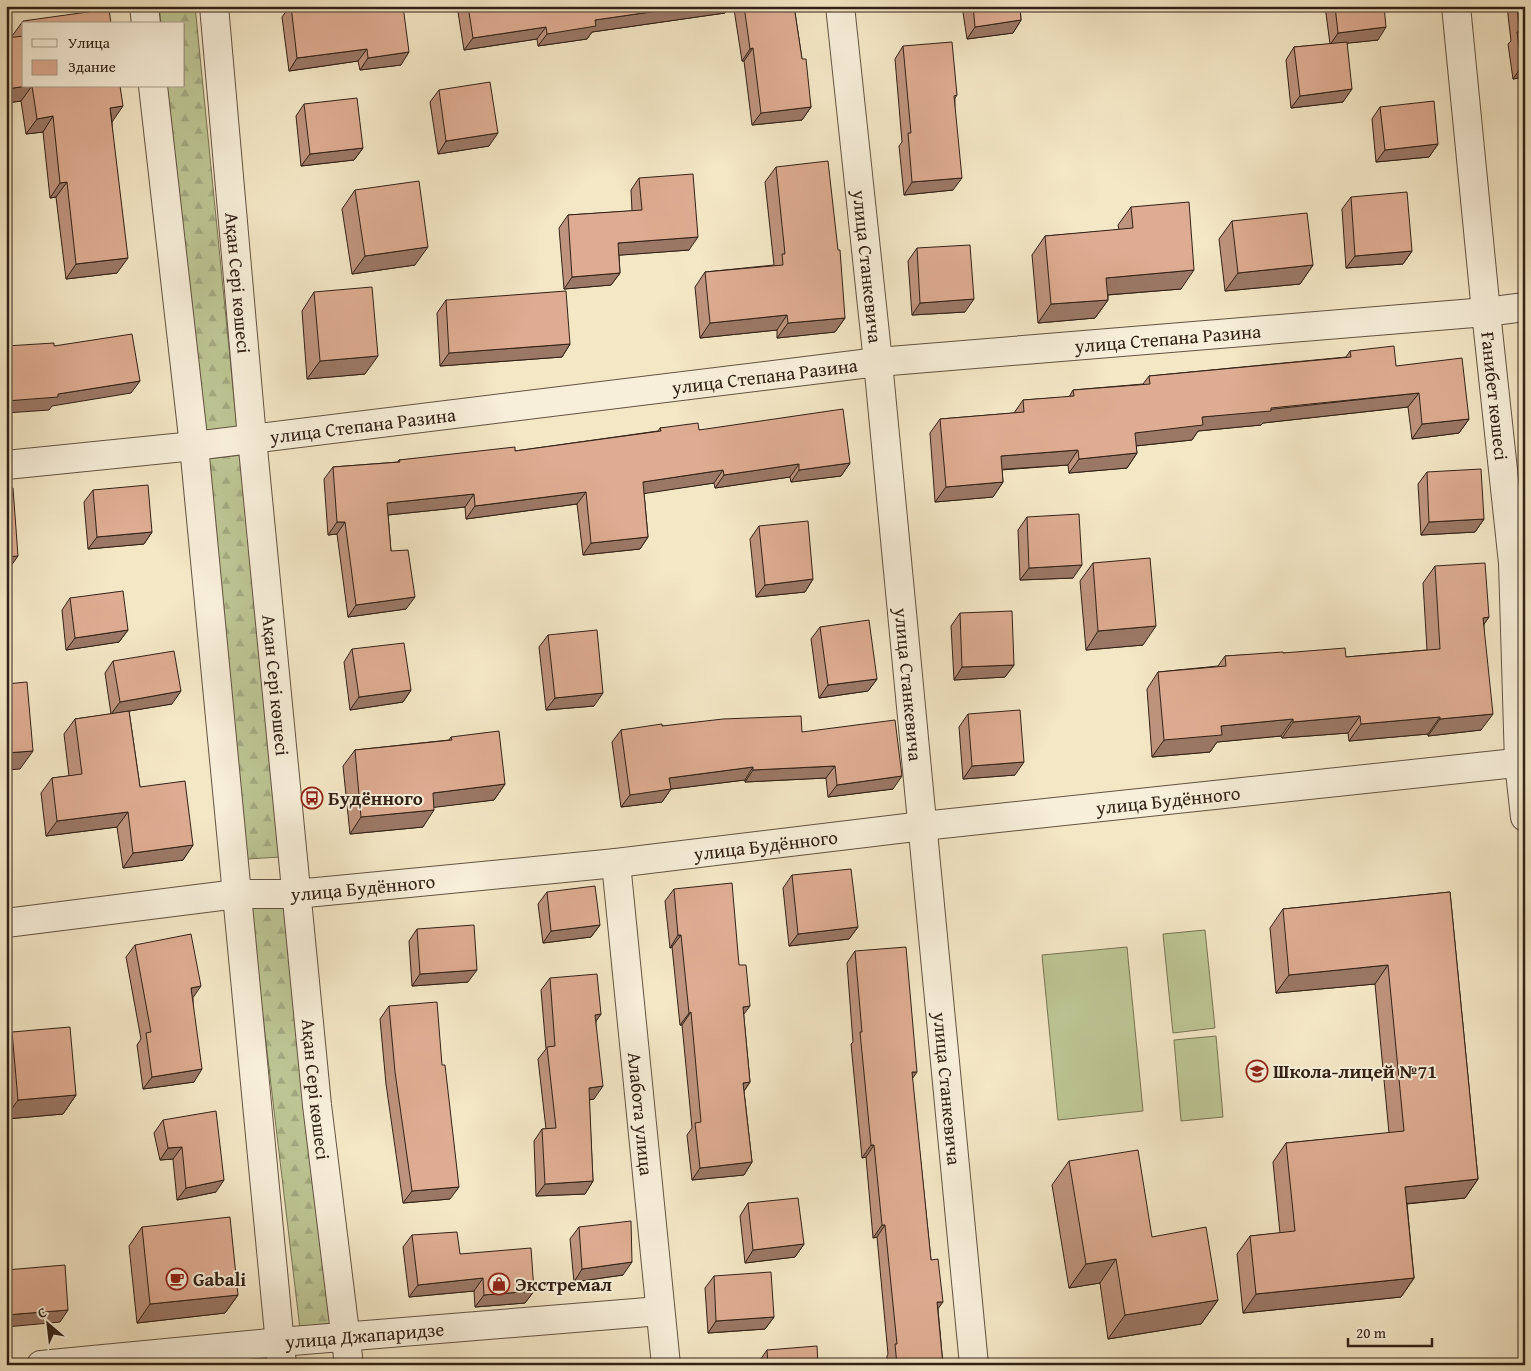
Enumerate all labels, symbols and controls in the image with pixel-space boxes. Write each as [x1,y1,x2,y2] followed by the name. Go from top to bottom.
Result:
[22,22,185,88] legend
[68,32,111,53] text: Улица
[68,56,116,77] text: Здание
[846,188,890,344] street label: улица Станкевича
[218,211,259,355] street label: Ақан Сері көшесі
[1073,317,1262,360] street label: улица Степана Разина
[1474,330,1516,462] street label: Ғанибет көшесі
[669,351,859,401] street label: улица Степана Разина
[267,400,457,451] street label: улица Степана Разина
[888,606,930,762] street label: улица Станкевича
[255,613,297,757] street label: Ақан Сері көшесі
[1094,778,1242,822] street label: улица Будённого
[328,784,423,812] place label: Будённого
[300,786,324,810] bus stop icon: Будённого
[691,822,839,868] street label: улица Будённого
[290,867,436,908] street label: улица Будённого
[926,1010,969,1167] street label: улица Станкевича
[295,1017,338,1161] street label: Ақан Сері көшесі
[621,1051,661,1177] street label: Алабота улица
[1273,1057,1437,1085] place label: Школа-лицей №71
[1245,1059,1269,1083] school or university icon: Школа-лицей №71
[193,1265,246,1293] place label: Gabali
[165,1267,189,1291] cafe icon: Gabali
[515,1270,612,1298] place label: Экстремал
[487,1272,511,1296] shop icon: Экстремал
[22,1298,72,1348] north arrow
[34,1302,50,1323] text: С
[283,1315,445,1356] street label: улица Джапаридзе
[1348,1316,1432,1348] scale bar
[1356,1322,1387,1343] text: 20 m

